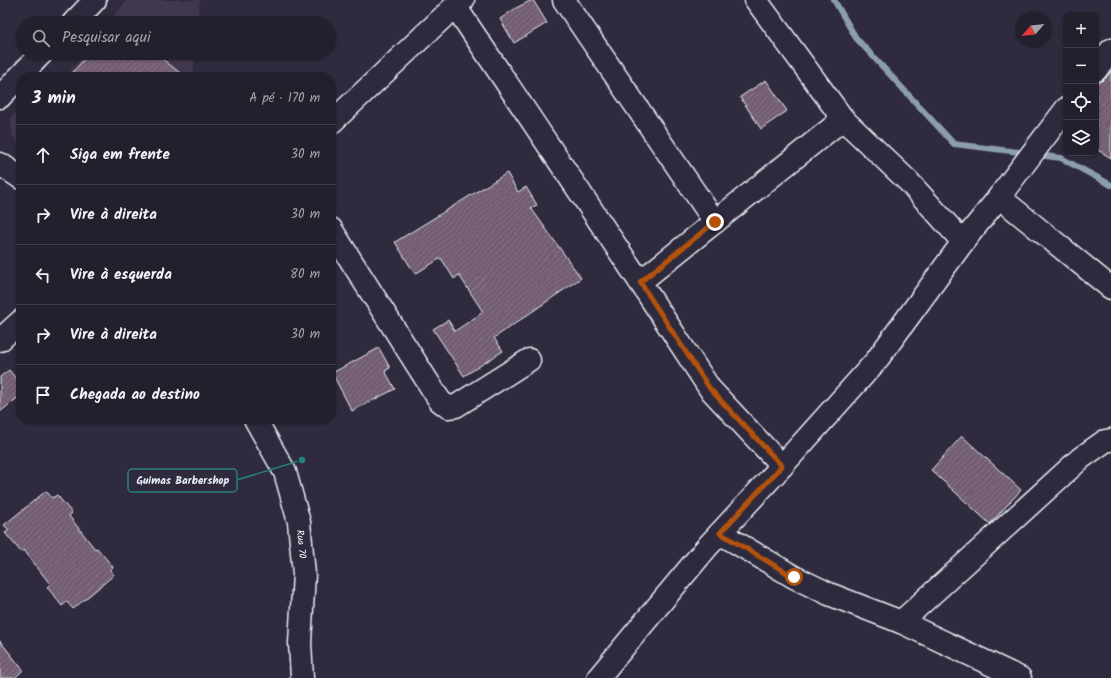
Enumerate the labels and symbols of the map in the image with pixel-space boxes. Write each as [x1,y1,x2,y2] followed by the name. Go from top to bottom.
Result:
[1015,12,1051,48] north arrow
[706,213,724,231] route end
[128,469,237,492] callout: Guimas Barbershop
[136,472,230,490] text: Guimas Barbershop
[292,529,310,559] street label: Rua 70
[785,568,803,586] route start

